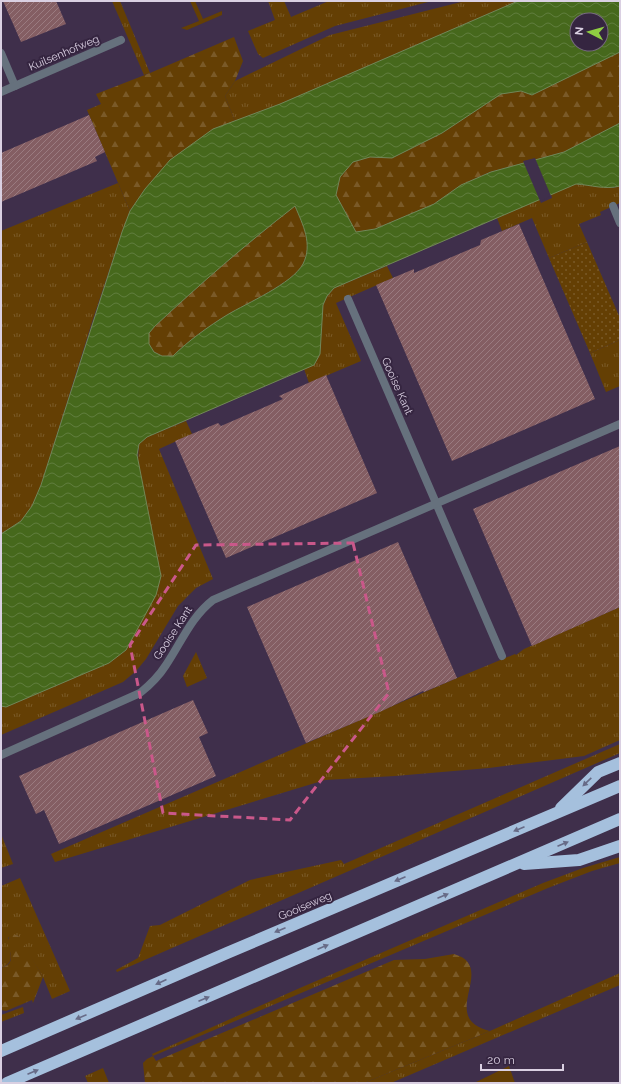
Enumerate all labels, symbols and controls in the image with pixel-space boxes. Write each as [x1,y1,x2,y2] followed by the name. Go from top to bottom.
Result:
[569,12,609,52] north arrow
[573,26,586,36] text: N
[27,32,101,74] street label: Kuilsenhofweg
[379,355,415,417] street label: Gooise Kant
[151,604,195,662] street label: Gooise Kant
[582,778,592,787] one-way arrow
[513,826,525,832] one-way arrow
[558,841,569,847] one-way arrow
[393,877,405,883] one-way arrow
[276,889,334,923] street label: Gooiseweg
[437,893,448,899] one-way arrow
[275,927,286,933] one-way arrow
[318,944,329,950] one-way arrow
[155,979,166,985] one-way arrow
[198,995,210,1001] one-way arrow
[75,1014,87,1020] one-way arrow
[481,1046,563,1072] scale bar
[487,1053,515,1067] text: 20 m
[27,1069,38,1075] one-way arrow

